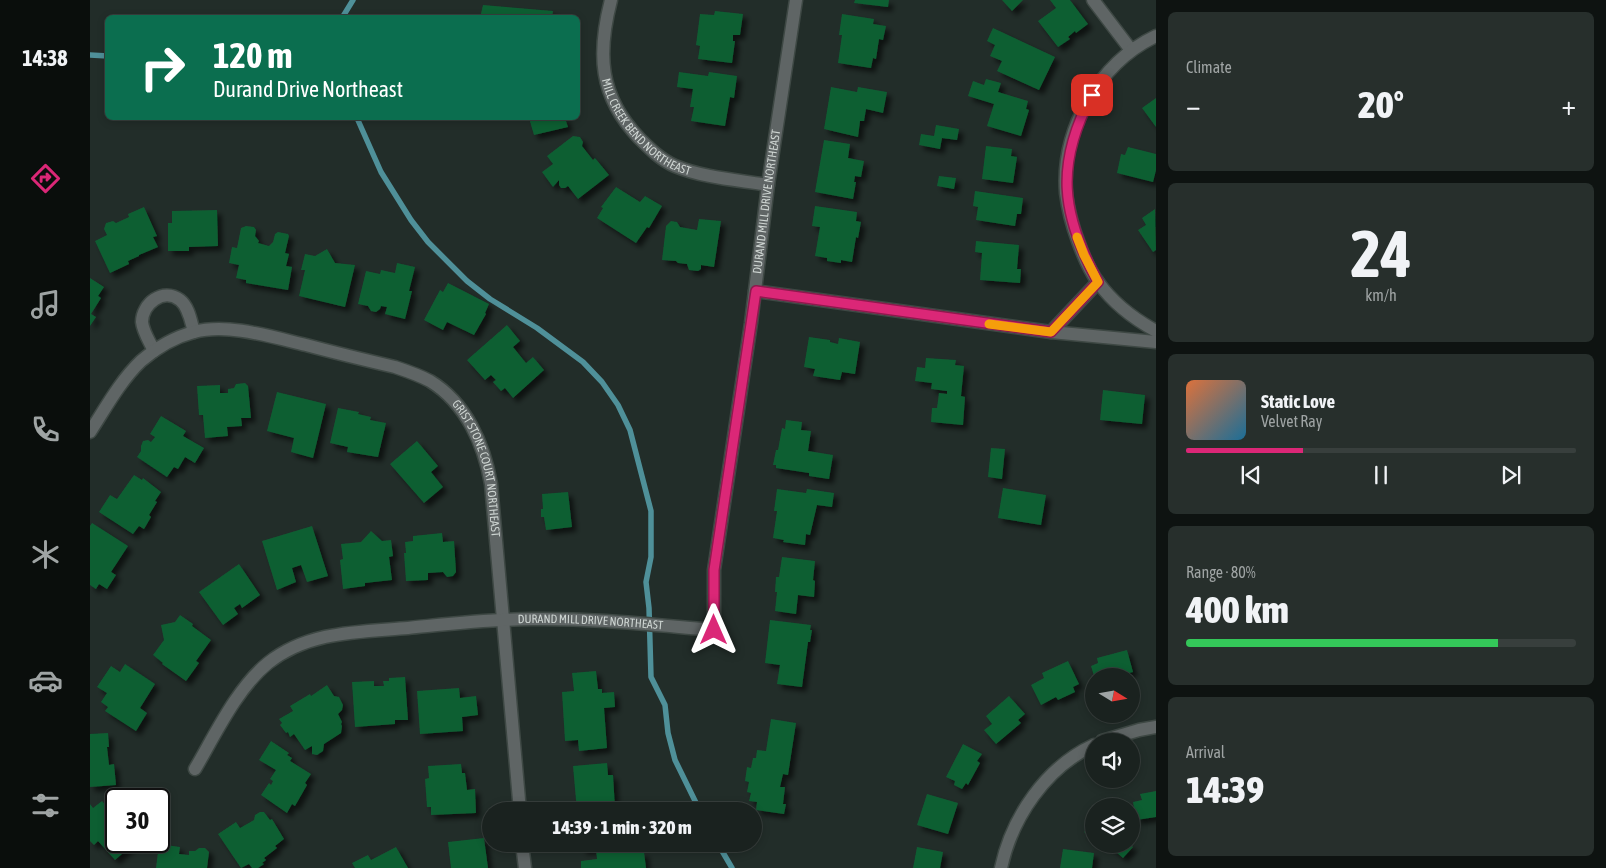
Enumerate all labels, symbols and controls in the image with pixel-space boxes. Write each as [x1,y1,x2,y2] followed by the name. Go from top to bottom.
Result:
[130,35,195,100] icon: right
[213,35,292,75] text: 120 m
[22,45,68,71] text: 14:38
[1186,58,1232,76] text: Climate
[1071,74,1113,116] pin
[213,76,403,102] text: Durand Drive Northeast
[599,77,693,178] street label: MILL CREEK BEND NORTHEAST
[1078,81,1106,109] icon: arrive
[1358,83,1404,126] text: 20°
[1186,89,1201,121] text: −
[1561,89,1576,121] text: +
[750,128,783,275] street label: DURAND MILL DRIVE NORTHEAST
[28,161,63,196] icon: directions
[1350,216,1412,291] text: 24
[1365,286,1397,304] text: km/h
[28,287,63,322] icon: music
[1261,390,1335,412] text: Static Love
[449,397,503,538] street label: GRIST STONE COURT NORTHEAST
[28,412,63,447] icon: phone
[1261,412,1322,430] text: Velvet Ray
[1237,461,1265,489] icon: previous
[1367,461,1395,489] icon: pause
[1497,461,1525,489] icon: next
[28,537,63,572] icon: climate
[1186,563,1256,581] text: Range · 80%
[1186,588,1289,631] text: 400 km
[687,603,739,655] position arrow
[518,612,664,633] street label: DURAND MILL DRIVE NORTHEAST
[28,663,63,698] icon: car
[1085,668,1140,722] north arrow
[1085,668,1140,853] map controls
[1085,733,1140,788] button: sound
[1186,743,1225,761] text: Arrival
[1186,768,1264,811] text: 14:39
[28,788,63,823] icon: filters
[105,788,170,853] speed limit sign: 30
[1085,798,1140,853] button: layers
[552,816,692,838] text: 14:39 · 1 min · 320 m

